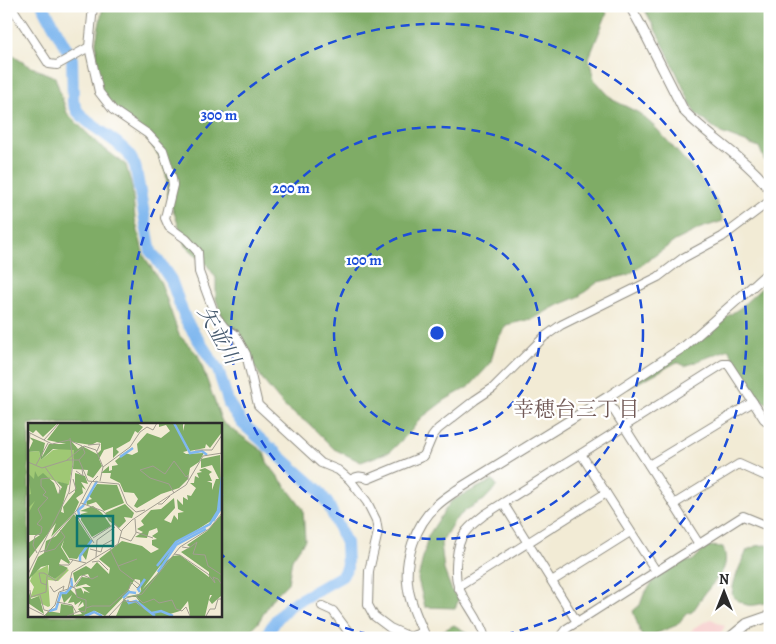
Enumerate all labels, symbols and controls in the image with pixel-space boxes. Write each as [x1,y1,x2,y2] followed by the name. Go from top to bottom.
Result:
[201,105,238,125] text: 300 m
[272,178,310,198] text: 200 m
[346,250,382,270] text: 100 m
[191,301,247,371] water label: 矢並川
[428,324,446,342] centre of rings
[513,395,639,423] district label: 幸穂台三丁目
[28,423,221,616] inset map
[698,566,748,616] north arrow
[719,570,729,589] text: N

